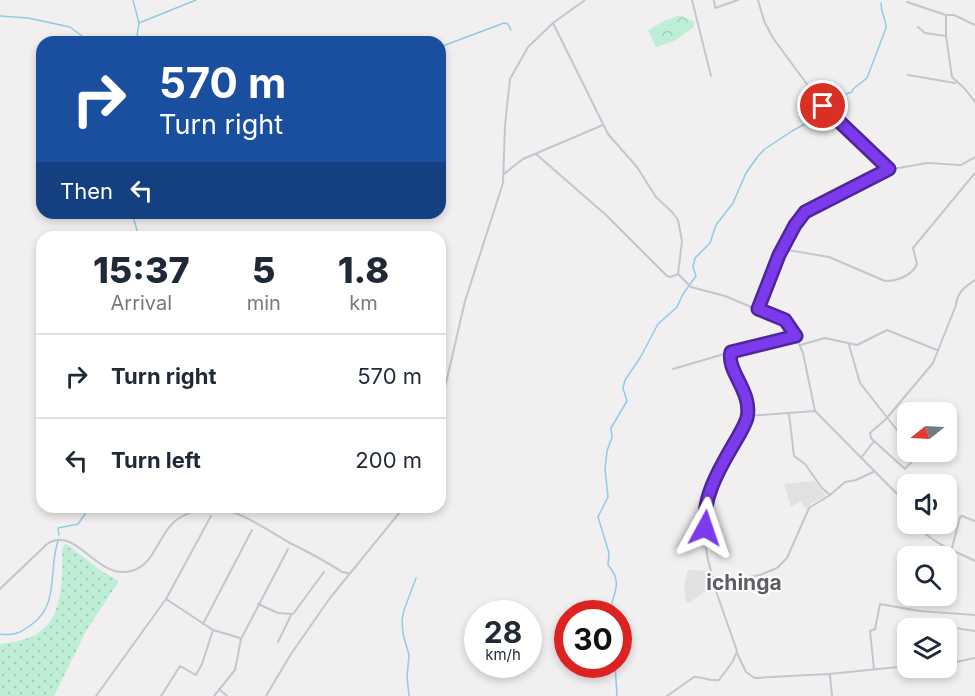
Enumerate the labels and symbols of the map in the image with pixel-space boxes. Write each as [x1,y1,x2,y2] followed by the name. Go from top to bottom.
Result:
[797,80,848,131] pin
[897,402,957,462] north arrow
[673,496,737,560] position arrow
[706,570,782,595] district label: ichinga
[554,600,632,678] speed limit sign: 30

